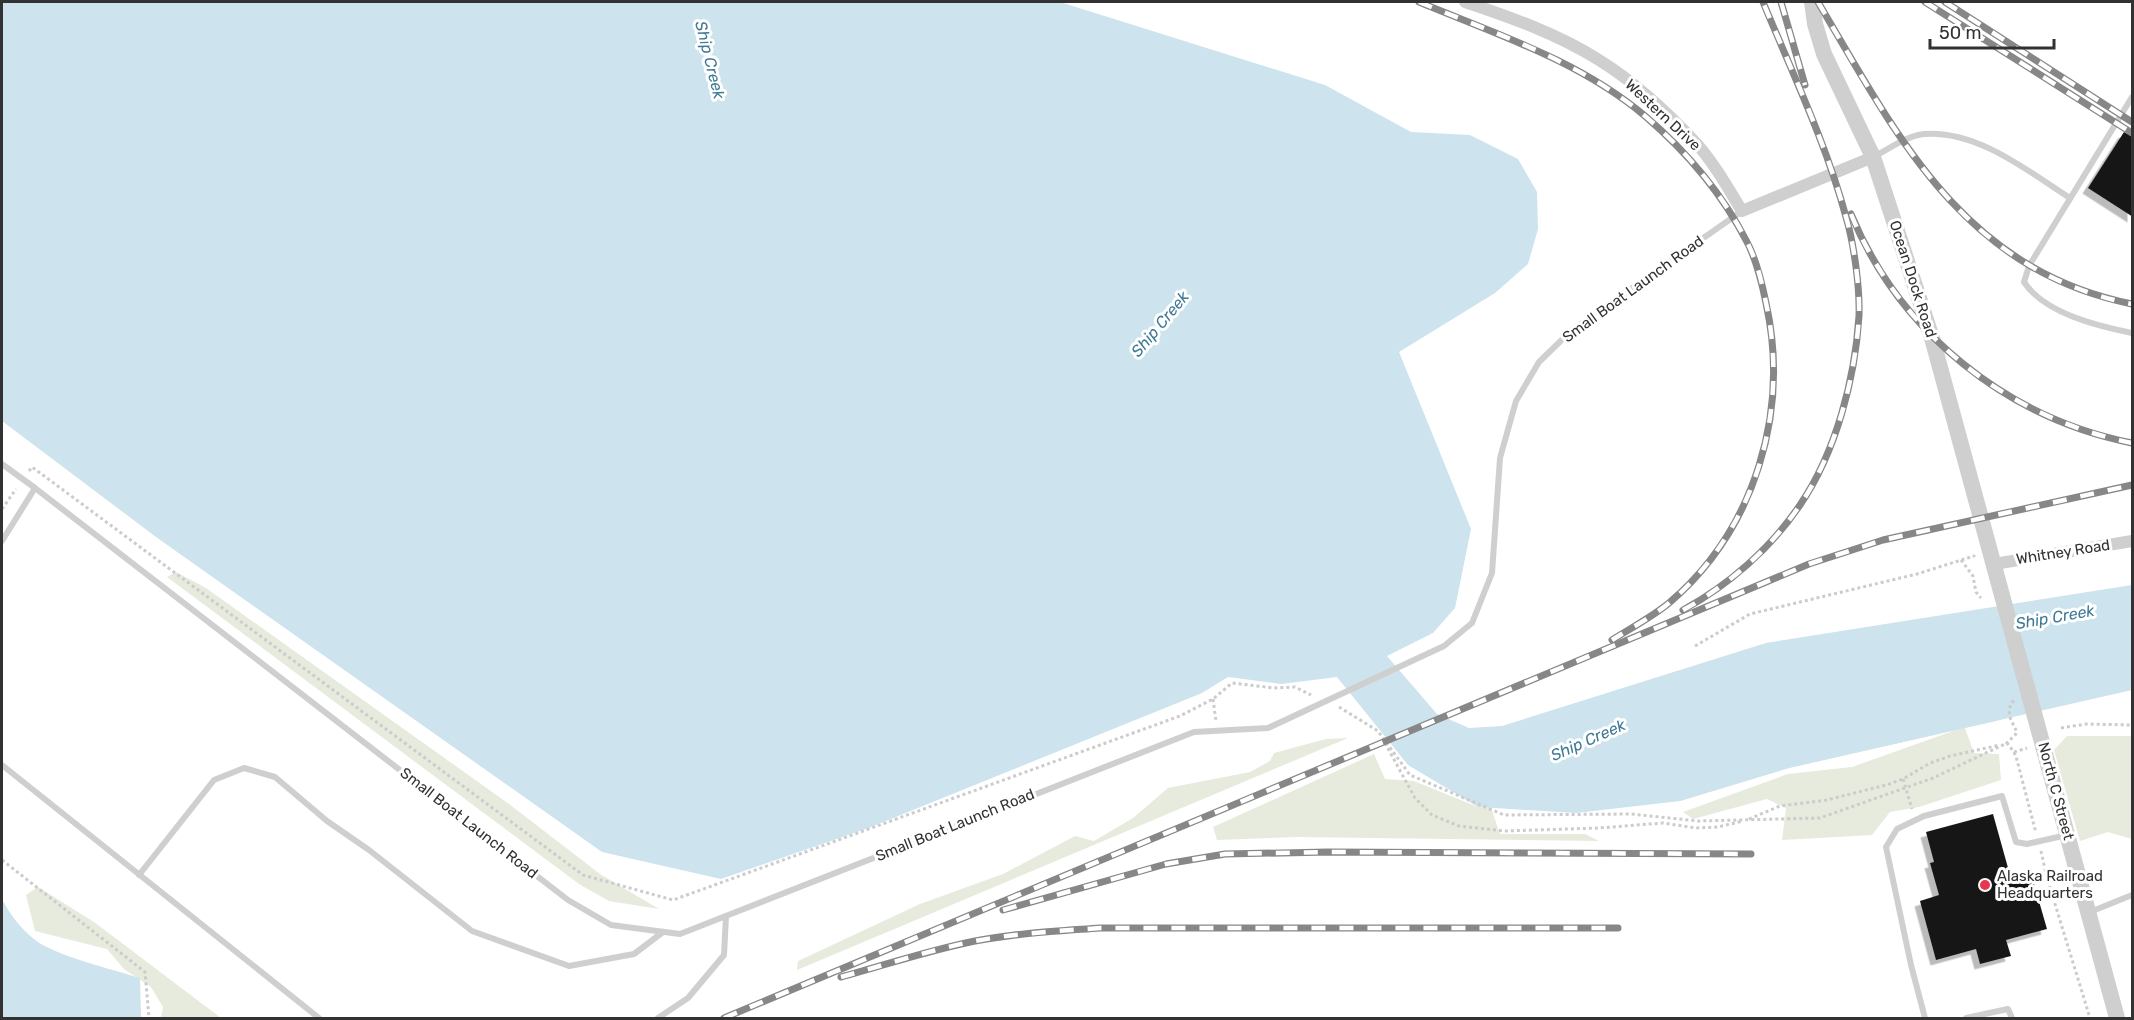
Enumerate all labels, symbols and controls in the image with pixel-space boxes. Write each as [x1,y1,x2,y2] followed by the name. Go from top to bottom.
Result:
[1930,12,2054,50] scale bar
[691,19,729,102] water label: Ship Creek
[1939,22,1982,44] text: 50 m
[1622,75,1704,155] street label: Western Drive
[1886,218,1940,340] street label: Ocean Dock Road
[1559,232,1707,346] street label: Small Boat Launch Road
[1127,287,1193,361] water label: Ship Creek
[2015,536,2111,568] street label: Whitney Road
[2014,601,2097,633] water label: Ship Creek
[1548,715,1629,765] water label: Ship Creek
[2034,740,2078,842] street label: North C Street
[397,764,541,882] street label: Small Boat Launch Road
[873,785,1037,865] street label: Small Boat Launch Road
[1997,867,2103,902] place label: Alaska Railroad Headquarters
[1978,878,1992,892] marker: Alaska Railroad Headquarters

